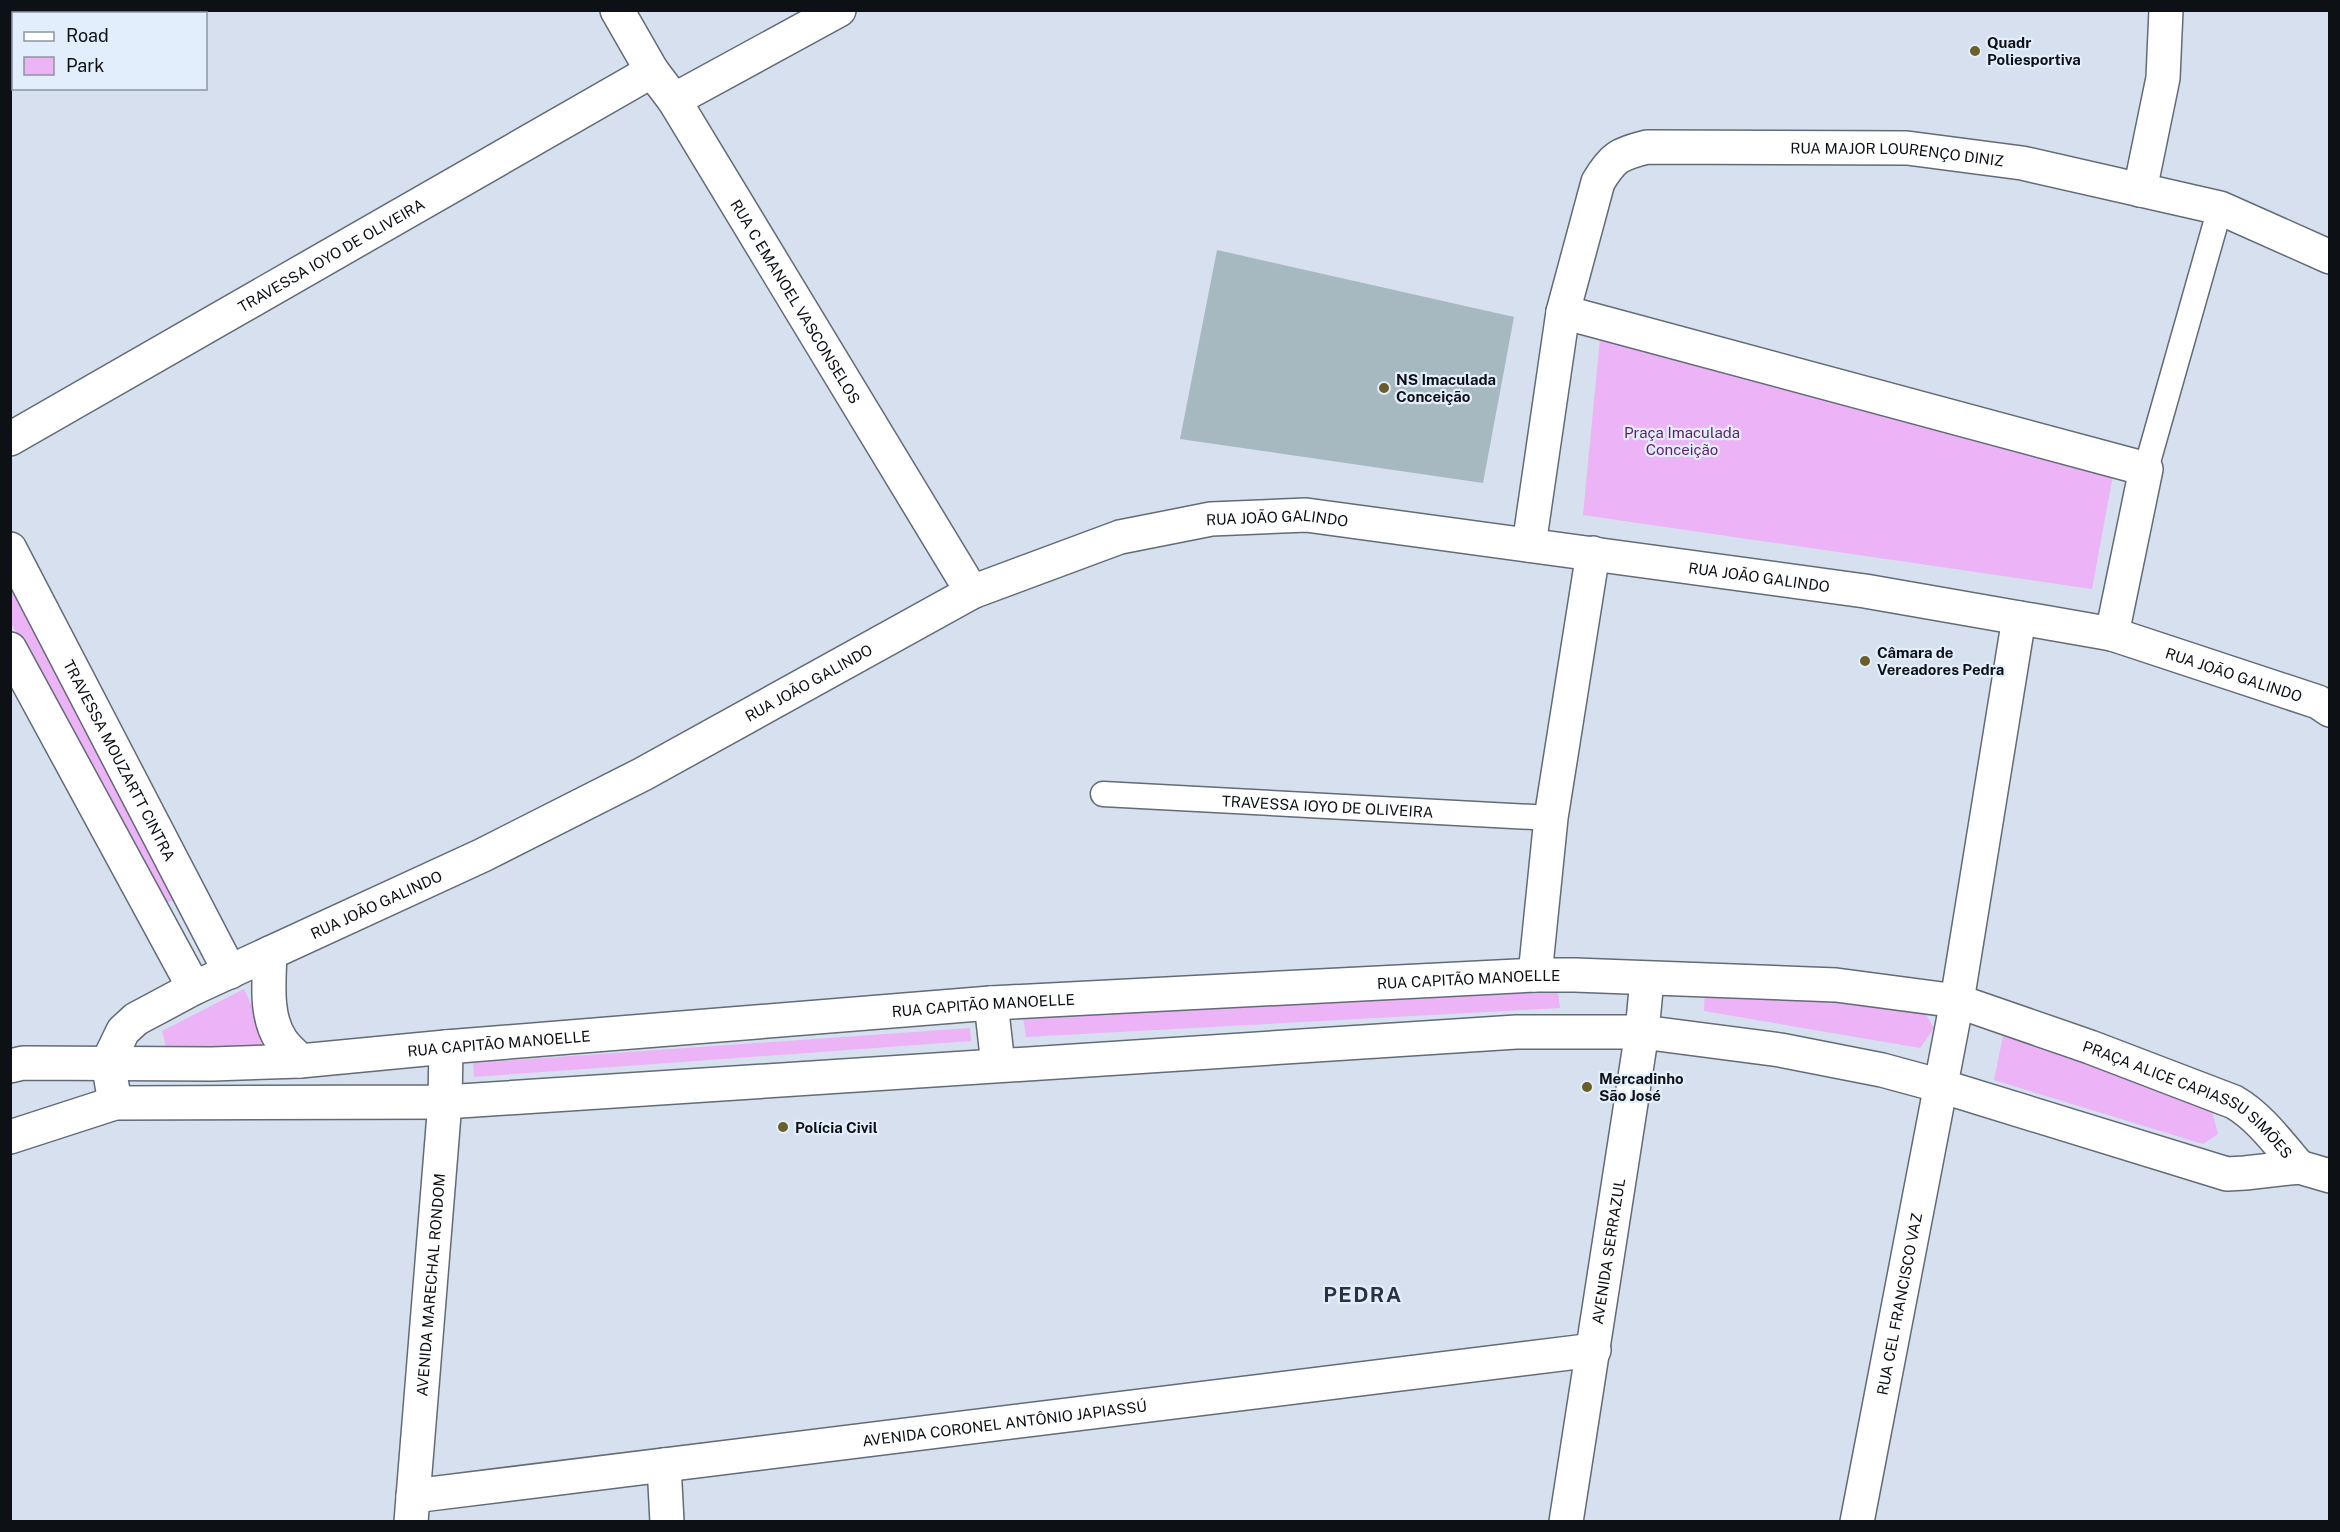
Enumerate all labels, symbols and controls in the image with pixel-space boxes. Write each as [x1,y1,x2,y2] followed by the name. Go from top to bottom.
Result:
[12,12,207,90] legend
[66,25,109,46] text: Road
[1987,34,2081,68] place label: Quadr Poliesportiva
[1968,44,1982,58] marker: Quadr Poliesportiva
[66,55,104,76] text: Park
[1790,139,2005,169] street label: RUA MAJOR LOURENÇO DINIZ
[235,195,427,315] street label: TRAVESSA IOYO DE OLIVEIRA
[728,196,864,406] street label: RUA C EMANOEL VASCONSELOS
[1396,371,1496,405] place label: NS Imaculada Conceição
[1377,381,1391,395] marker: NS Imaculada Conceição
[1624,424,1740,458] park label: Praça Imaculada Conceição
[1206,506,1349,529] street label: RUA JOÃO GALINDO
[1687,559,1831,595] street label: RUA JOÃO GALINDO
[742,641,875,724] street label: RUA JOÃO GALINDO
[1877,644,2004,678] place label: Câmara de Vereadores Pedra
[2164,644,2304,705] street label: RUA JOÃO GALINDO
[1858,654,1872,668] marker: Câmara de Vereadores Pedra
[61,657,179,864] street label: TRAVESSA MOUZARTT CINTRA
[1221,792,1434,820] street label: TRAVESSA IOYO DE OLIVEIRA
[308,867,444,942] street label: RUA JOÃO GALINDO
[1376,967,1560,992] street label: RUA CAPITÃO MANOELLE
[891,990,1075,1019] street label: RUA CAPITÃO MANOELLE
[407,1027,591,1059] street label: RUA CAPITÃO MANOELLE
[2081,1037,2296,1161] street label: PRAÇA ALICE CAPIASSU SIMÕES
[1599,1070,1684,1104] place label: Mercadinho São José
[1580,1080,1594,1094] marker: Mercadinho São José
[795,1119,878,1136] place label: Polícia Civil
[776,1120,790,1134] marker: Polícia Civil
[413,1173,448,1397] street label: AVENIDA MARECHAL RONDOM
[1588,1177,1628,1325] street label: AVENIDA SERRAZUL
[1873,1211,1925,1396] street label: RUA CEL FRANCISCO VAZ
[1323,1282,1403,1307] district label: PEDRA
[861,1396,1148,1449] street label: AVENIDA CORONEL ANTÔNIO JAPIASSÚ

